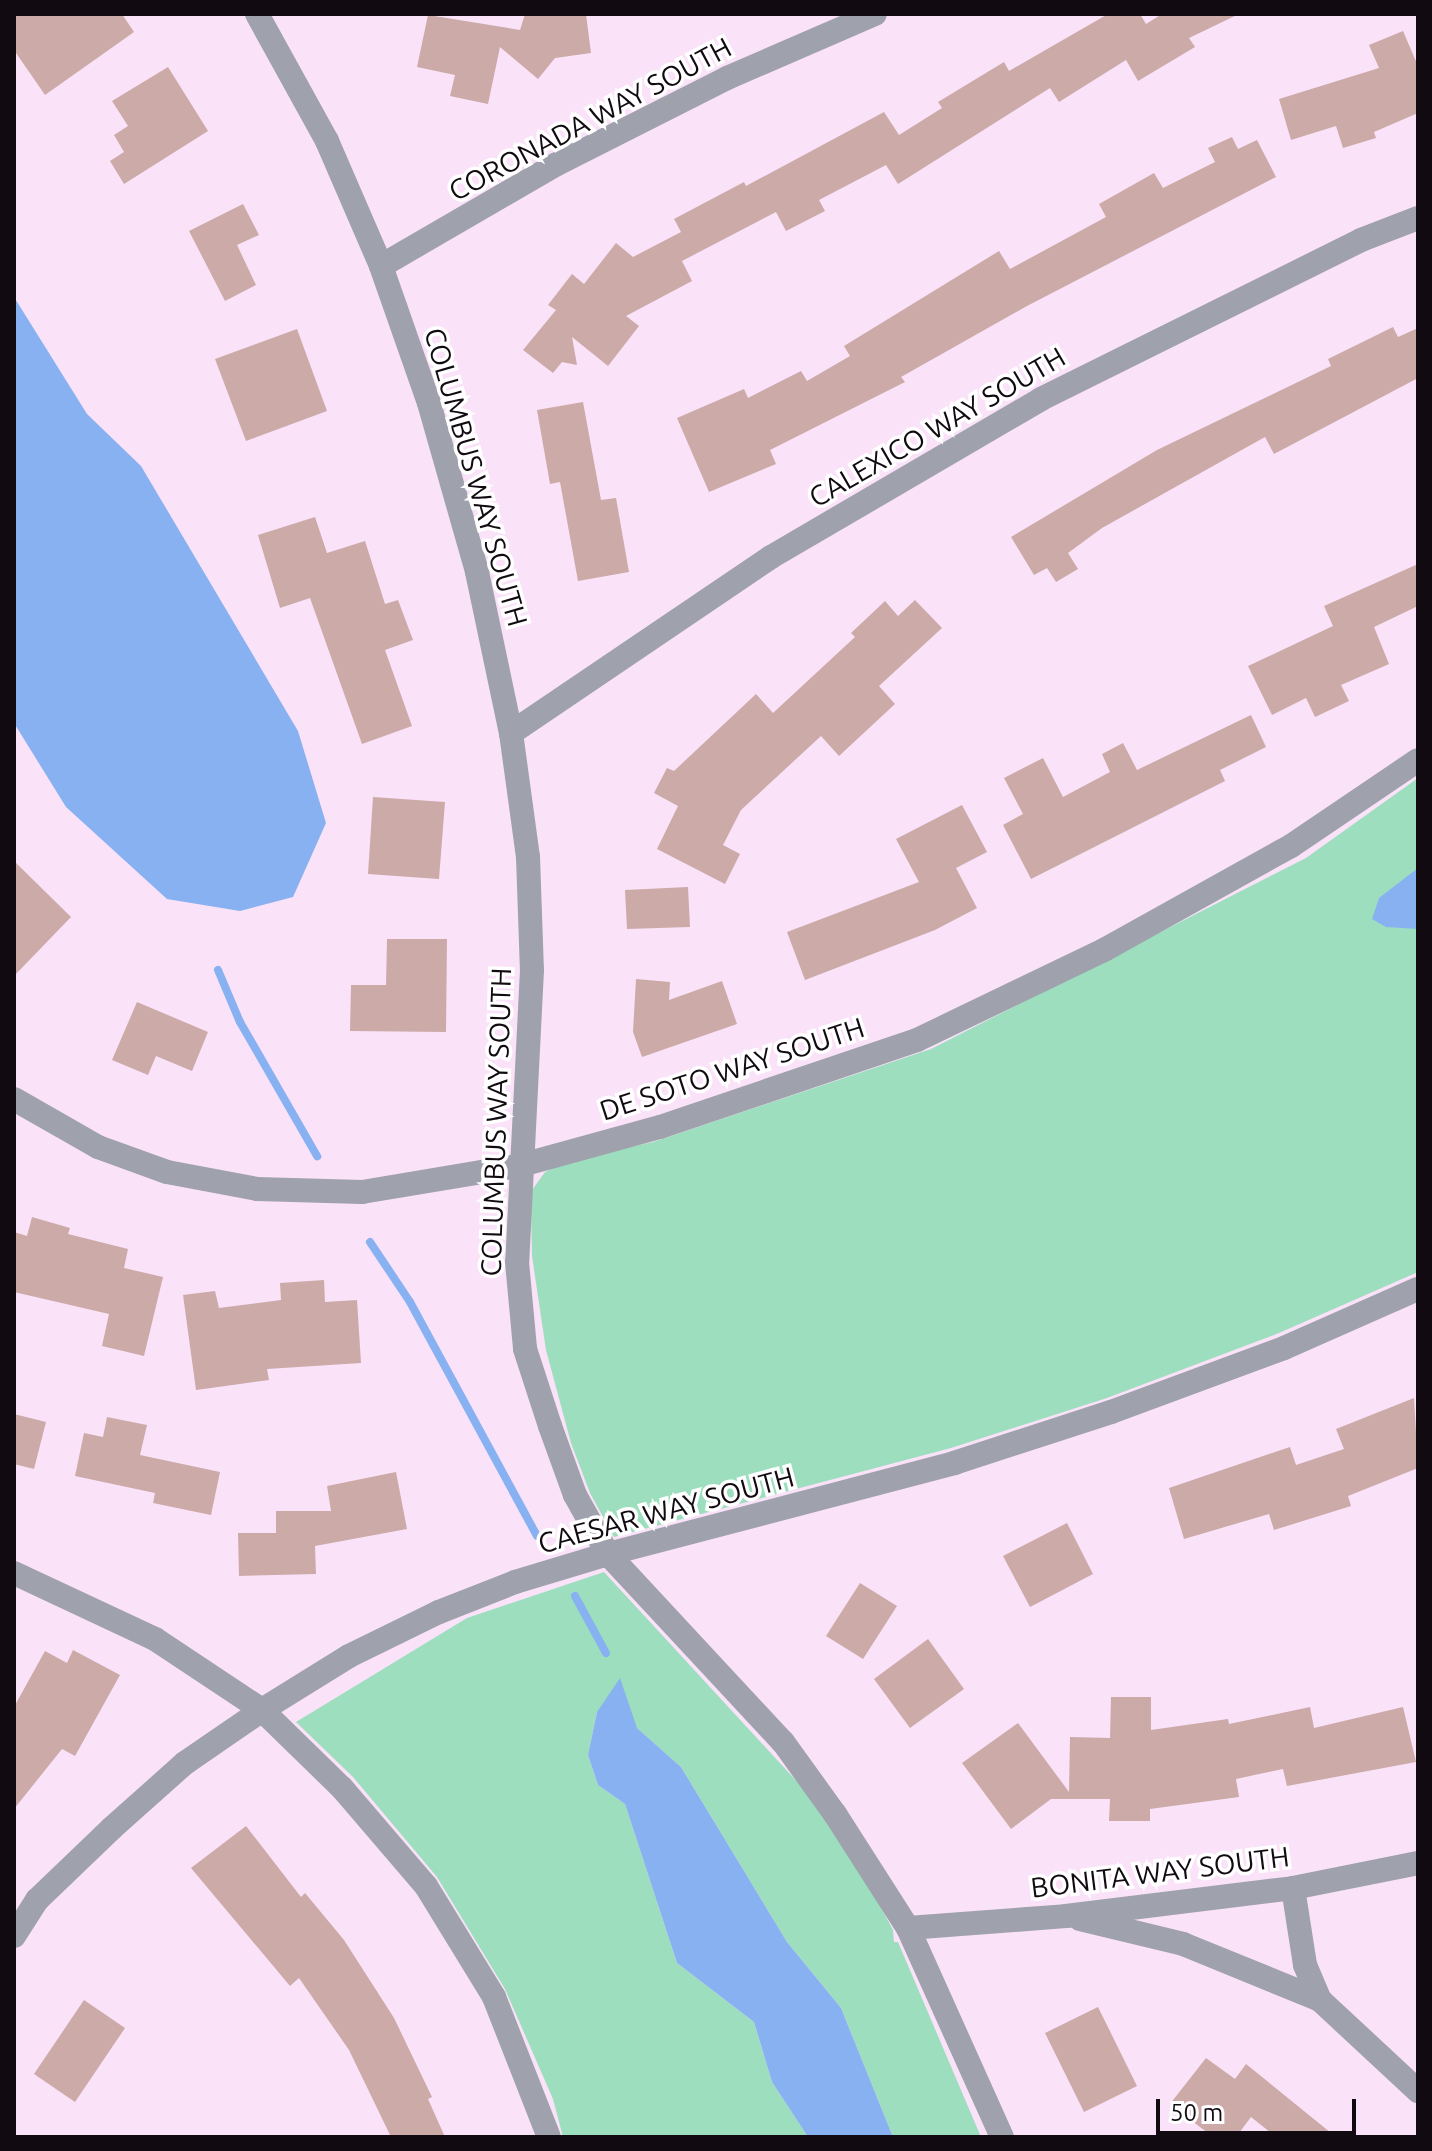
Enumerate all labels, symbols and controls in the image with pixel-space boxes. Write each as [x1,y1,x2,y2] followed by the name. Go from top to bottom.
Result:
[443,30,737,208] street label: CORONADA WAY SOUTH
[417,324,535,630] street label: COLUMBUS WAY SOUTH
[803,340,1071,514] street label: CALEXICO WAY SOUTH
[474,967,518,1277] street label: COLUMBUS WAY SOUTH
[596,1010,868,1128] street label: DE SOTO WAY SOUTH
[534,1460,798,1560] street label: CAESAR WAY SOUTH
[1029,1839,1291,1905] street label: BONITA WAY SOUTH
[1160,2083,1360,2133] scale bar
[1170,2099,1223,2126] text: 50 m

